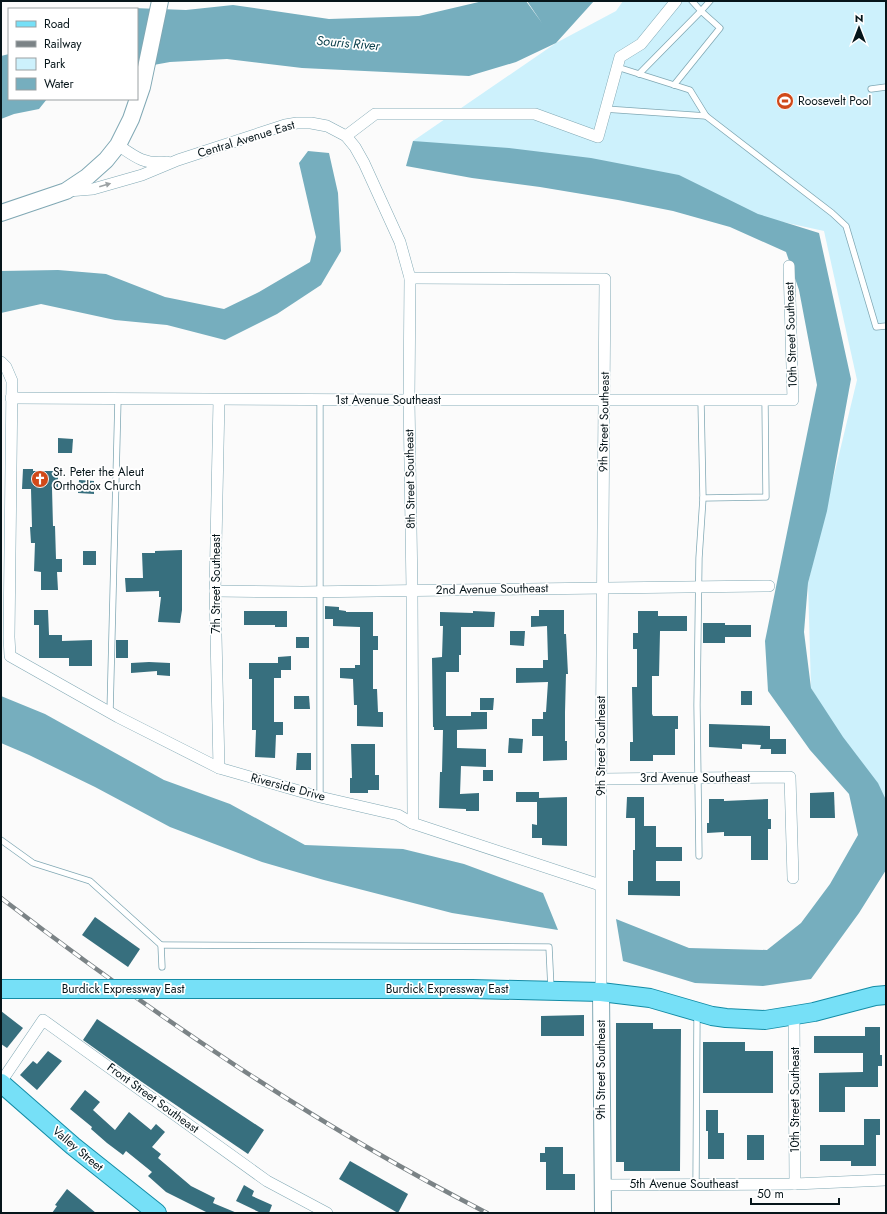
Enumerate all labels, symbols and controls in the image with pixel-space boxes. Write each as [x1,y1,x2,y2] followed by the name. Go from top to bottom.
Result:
[8,8,138,100] legend
[839,8,879,48] north arrow
[855,10,863,26] text: N
[44,15,70,33] text: Road
[316,31,381,55] water label: Souris River
[44,35,82,53] text: Railway
[44,55,66,73] text: Park
[44,75,75,93] text: Water
[775,91,795,111] sports icon: Roosevelt Pool
[798,92,871,110] place label: Roosevelt Pool
[195,116,297,162] street label: Central Avenue East
[98,182,111,188] one-way arrow
[780,282,802,388] street label: 10th Street Southeast
[594,372,614,472] street label: 9th Street Southeast
[335,391,441,409] street label: 1st Avenue Southeast
[400,429,420,529] street label: 8th Street Southeast
[53,463,144,495] place label: St. Peter the Aleut Orthodox Church
[30,469,50,489] church icon: St. Peter the Aleut Orthodox Church
[207,534,225,634] street label: 7th Street Southeast
[435,579,549,599] street label: 2nd Avenue Southeast
[592,696,610,796] street label: 9th Street Southeast
[249,768,327,806] street label: Riverside Drive
[640,769,750,787] street label: 3rd Avenue Southeast
[62,980,184,998] street label: Burdick Expressway East
[386,980,508,998] street label: Burdick Expressway East
[592,1020,610,1120] street label: 9th Street Southeast
[786,1047,804,1153] street label: 10th Street Southeast
[103,1059,203,1138] street label: Front Street Southeast
[49,1122,107,1176] street label: Valley Street
[630,1175,739,1193] street label: 5th Avenue Southeast
[751,1180,839,1206] scale bar
[757,1185,784,1203] text: 50 m

